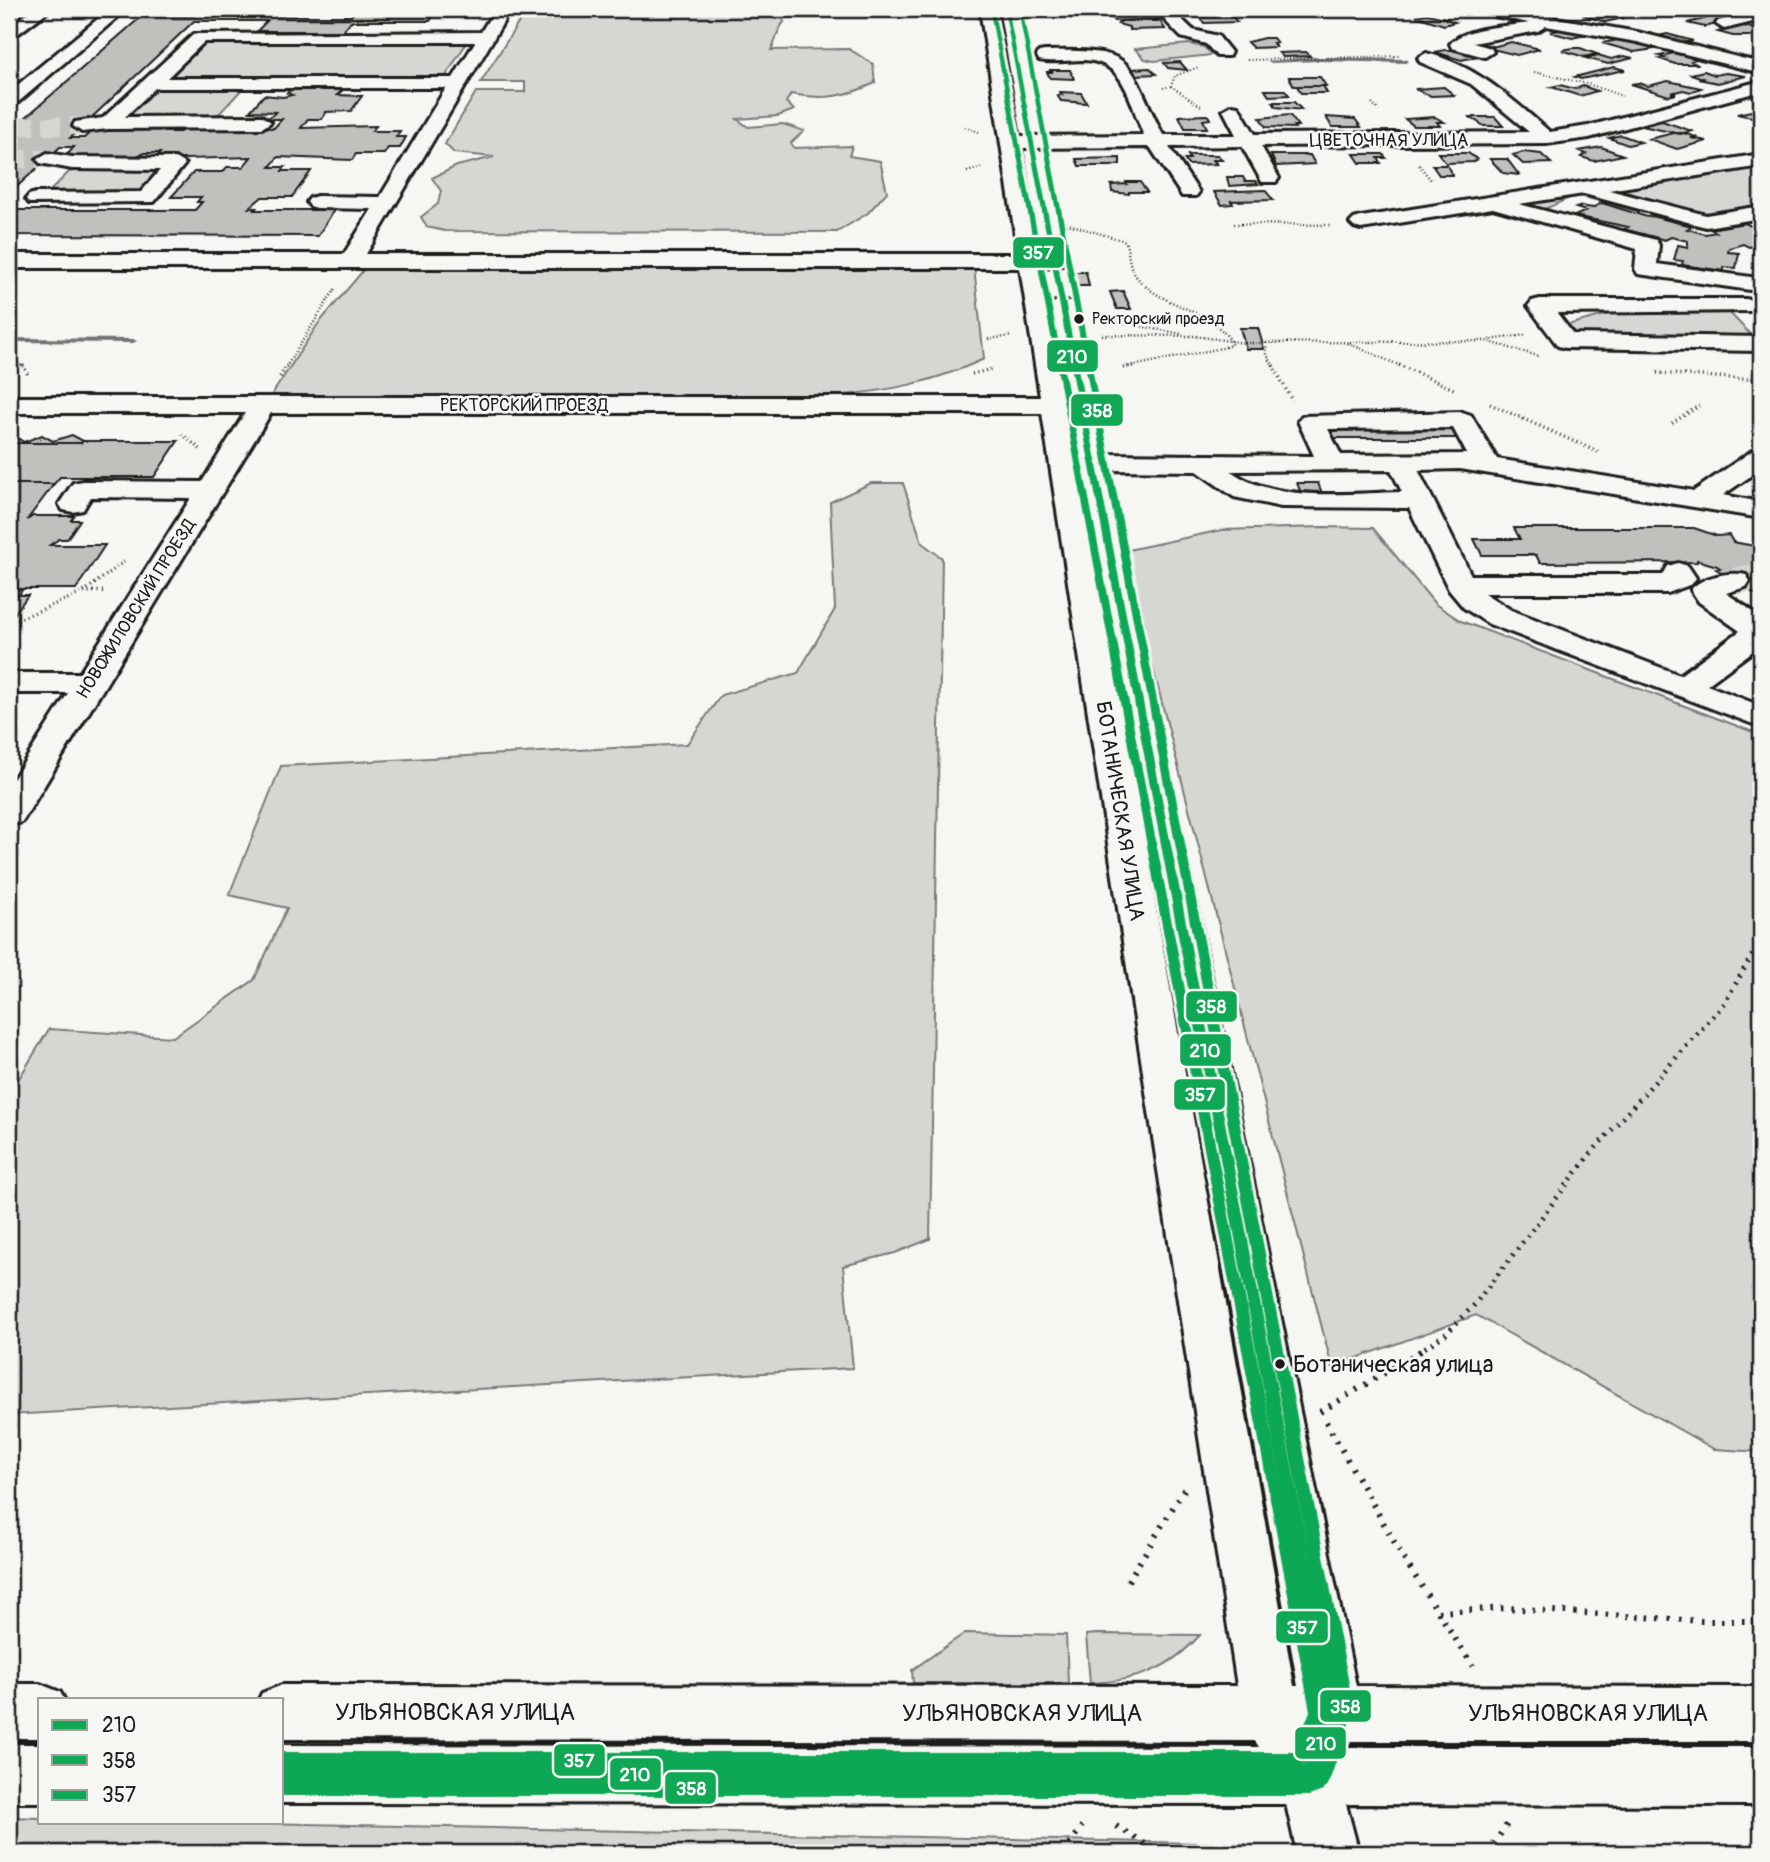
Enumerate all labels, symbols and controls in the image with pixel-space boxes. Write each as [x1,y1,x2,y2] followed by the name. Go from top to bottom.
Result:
[1310,129,1469,152] street label: ЦВЕТОЧНАЯ УЛИЦА
[1012,236,1065,269] line badge: 357
[1023,241,1054,265] text: 357
[1092,309,1225,329] place label: Ректорский проезд
[1072,312,1086,326] marker: Ректорский проезд
[1046,339,1099,373] line badge: 210
[1056,345,1088,369] text: 210
[1070,393,1124,427] line badge: 358
[440,394,608,417] street label: РЕКТОРСКИЙ ПРОЕЗД
[1082,399,1113,423] text: 358
[71,515,201,703] street label: НОВОЖИЛОВСКИЙ ПРОЕЗД
[1089,699,1151,923] street label: БОТАНИЧЕСКАЯ УЛИЦА
[1185,990,1238,1023] line badge: 358
[1196,995,1227,1019] text: 358
[1179,1033,1232,1067] line badge: 210
[1189,1039,1221,1063] text: 210
[1173,1078,1226,1111] line badge: 357
[1185,1083,1216,1107] text: 357
[1293,1350,1493,1379] place label: Ботаническая улица
[1273,1357,1287,1371] marker: Ботаническая улица
[1275,1610,1329,1644] line badge: 357
[1287,1616,1318,1640] text: 357
[1319,1689,1372,1723] line badge: 358
[1330,1695,1361,1719] text: 358
[38,1698,284,1824] legend
[335,1698,575,1727] street label: УЛЬЯНОВСКАЯ УЛИЦА
[902,1699,1142,1728] street label: УЛЬЯНОВСКАЯ УЛИЦА
[1468,1699,1708,1728] street label: УЛЬЯНОВСКАЯ УЛИЦА
[102,1712,136,1739] text: 210
[1294,1726,1347,1760] line badge: 210
[1305,1732,1337,1756] text: 210
[553,1743,606,1777] line badge: 357
[102,1748,136,1775] text: 358
[564,1749,595,1773] text: 357
[609,1757,662,1791] line badge: 210
[619,1763,651,1787] text: 210
[664,1771,717,1805] line badge: 358
[676,1777,707,1801] text: 358
[102,1782,136,1809] text: 357

